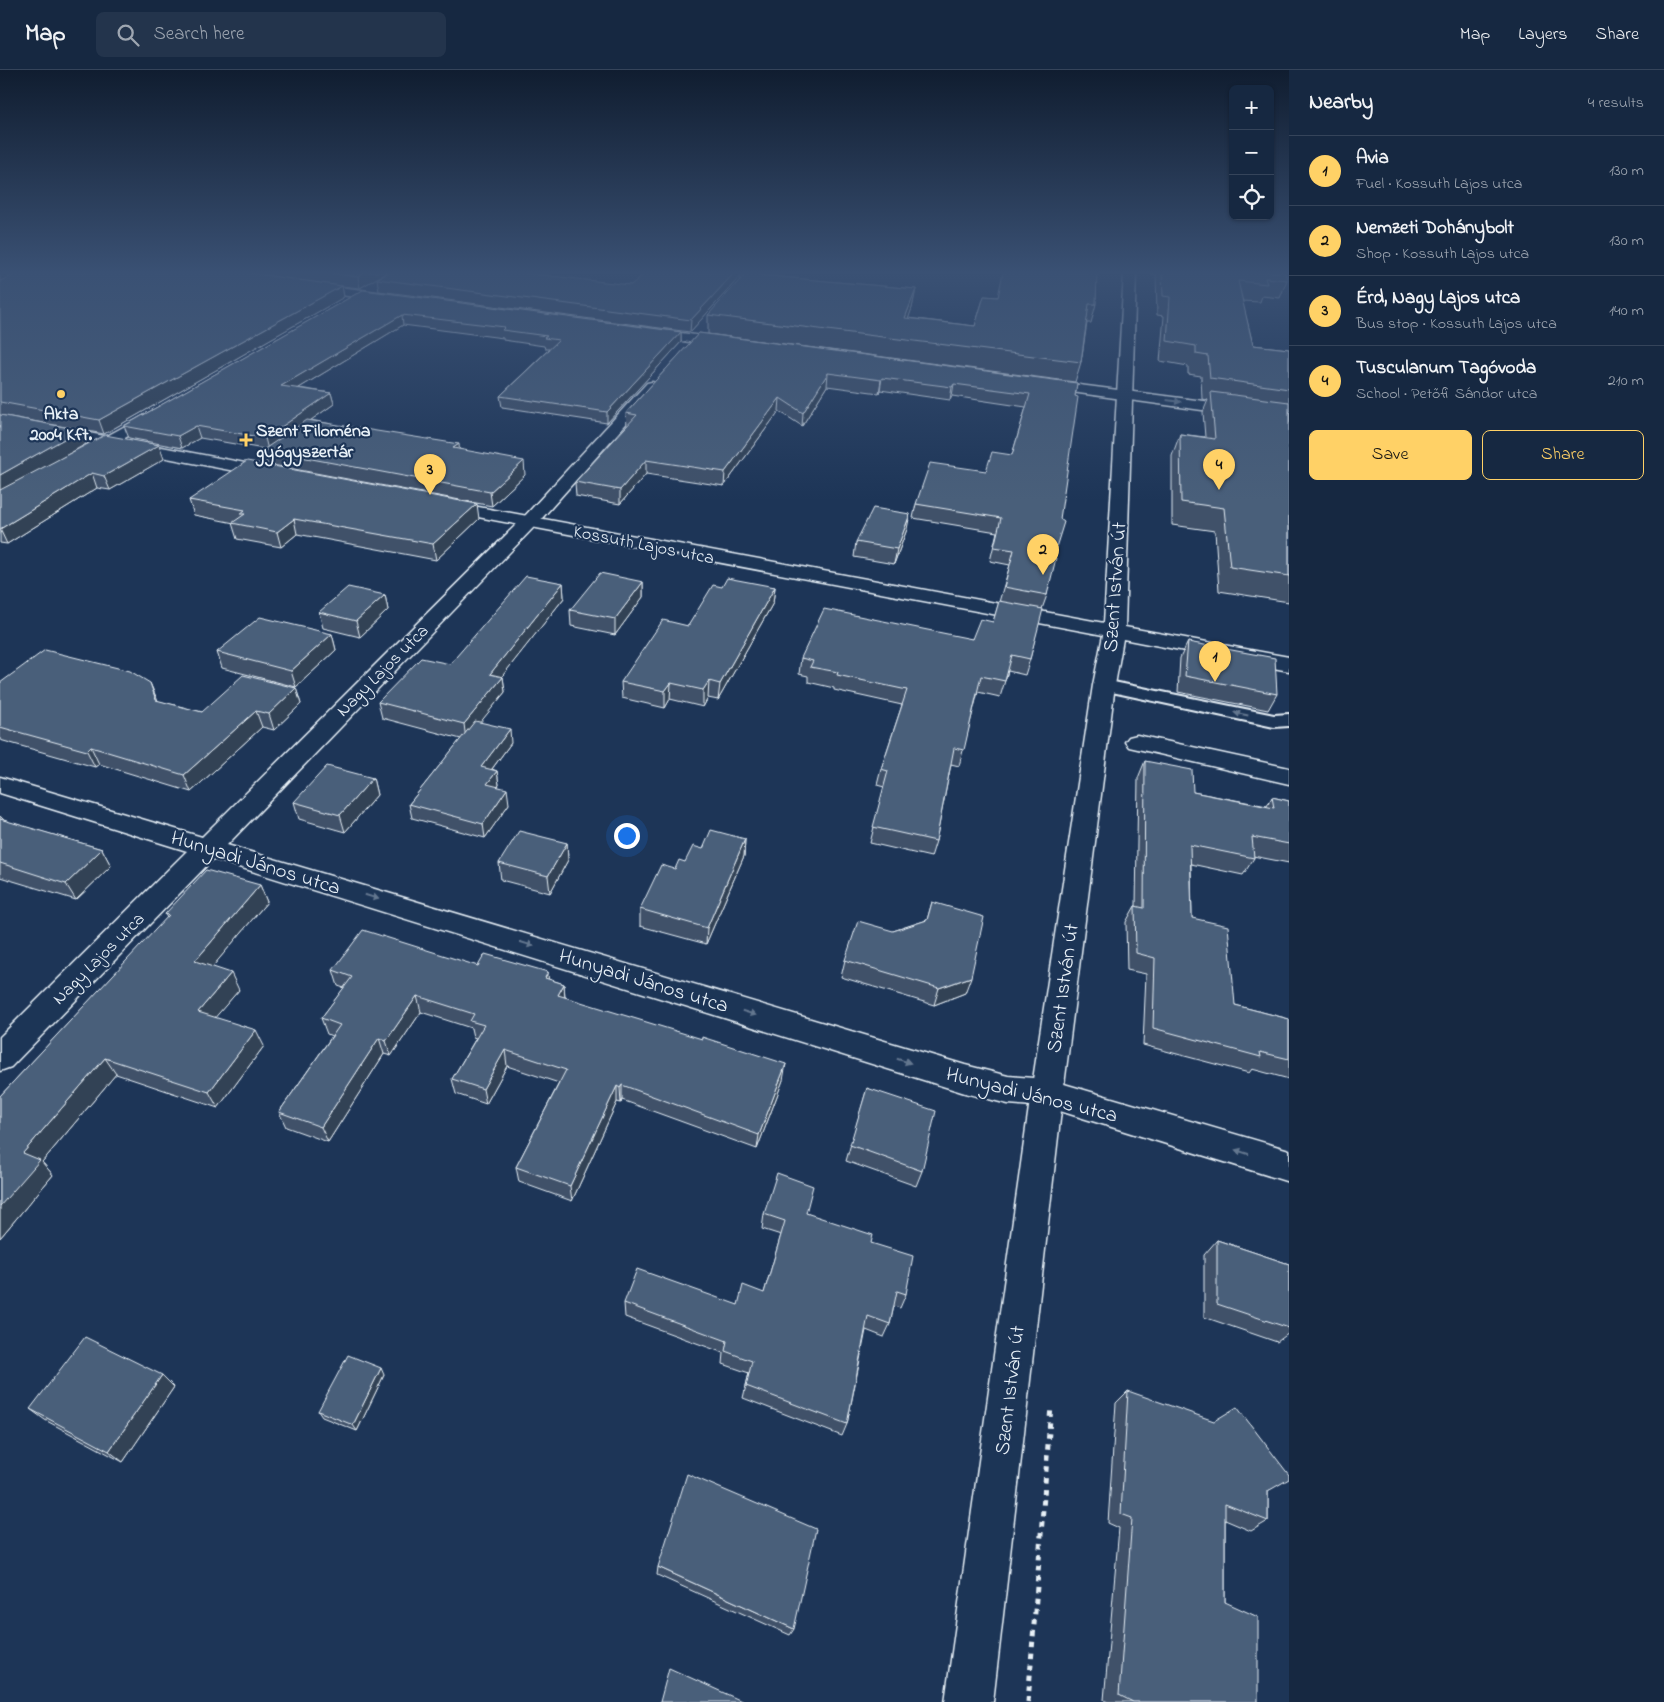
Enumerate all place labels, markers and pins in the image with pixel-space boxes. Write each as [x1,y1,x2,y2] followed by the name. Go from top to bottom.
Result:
[55,388,67,400] marker: Akta 2004 Kft.
[29,402,93,449] place label: Akta 2004 Kft.
[255,419,371,467] place label: Szent Filoména gyógyszertár
[240,434,252,446] marker: Szent Filoména gyógyszertár
[1203,449,1235,490] pin: 4
[414,454,446,495] pin: 3
[1027,534,1059,575] pin: 2
[1199,641,1231,682] pin: 1

